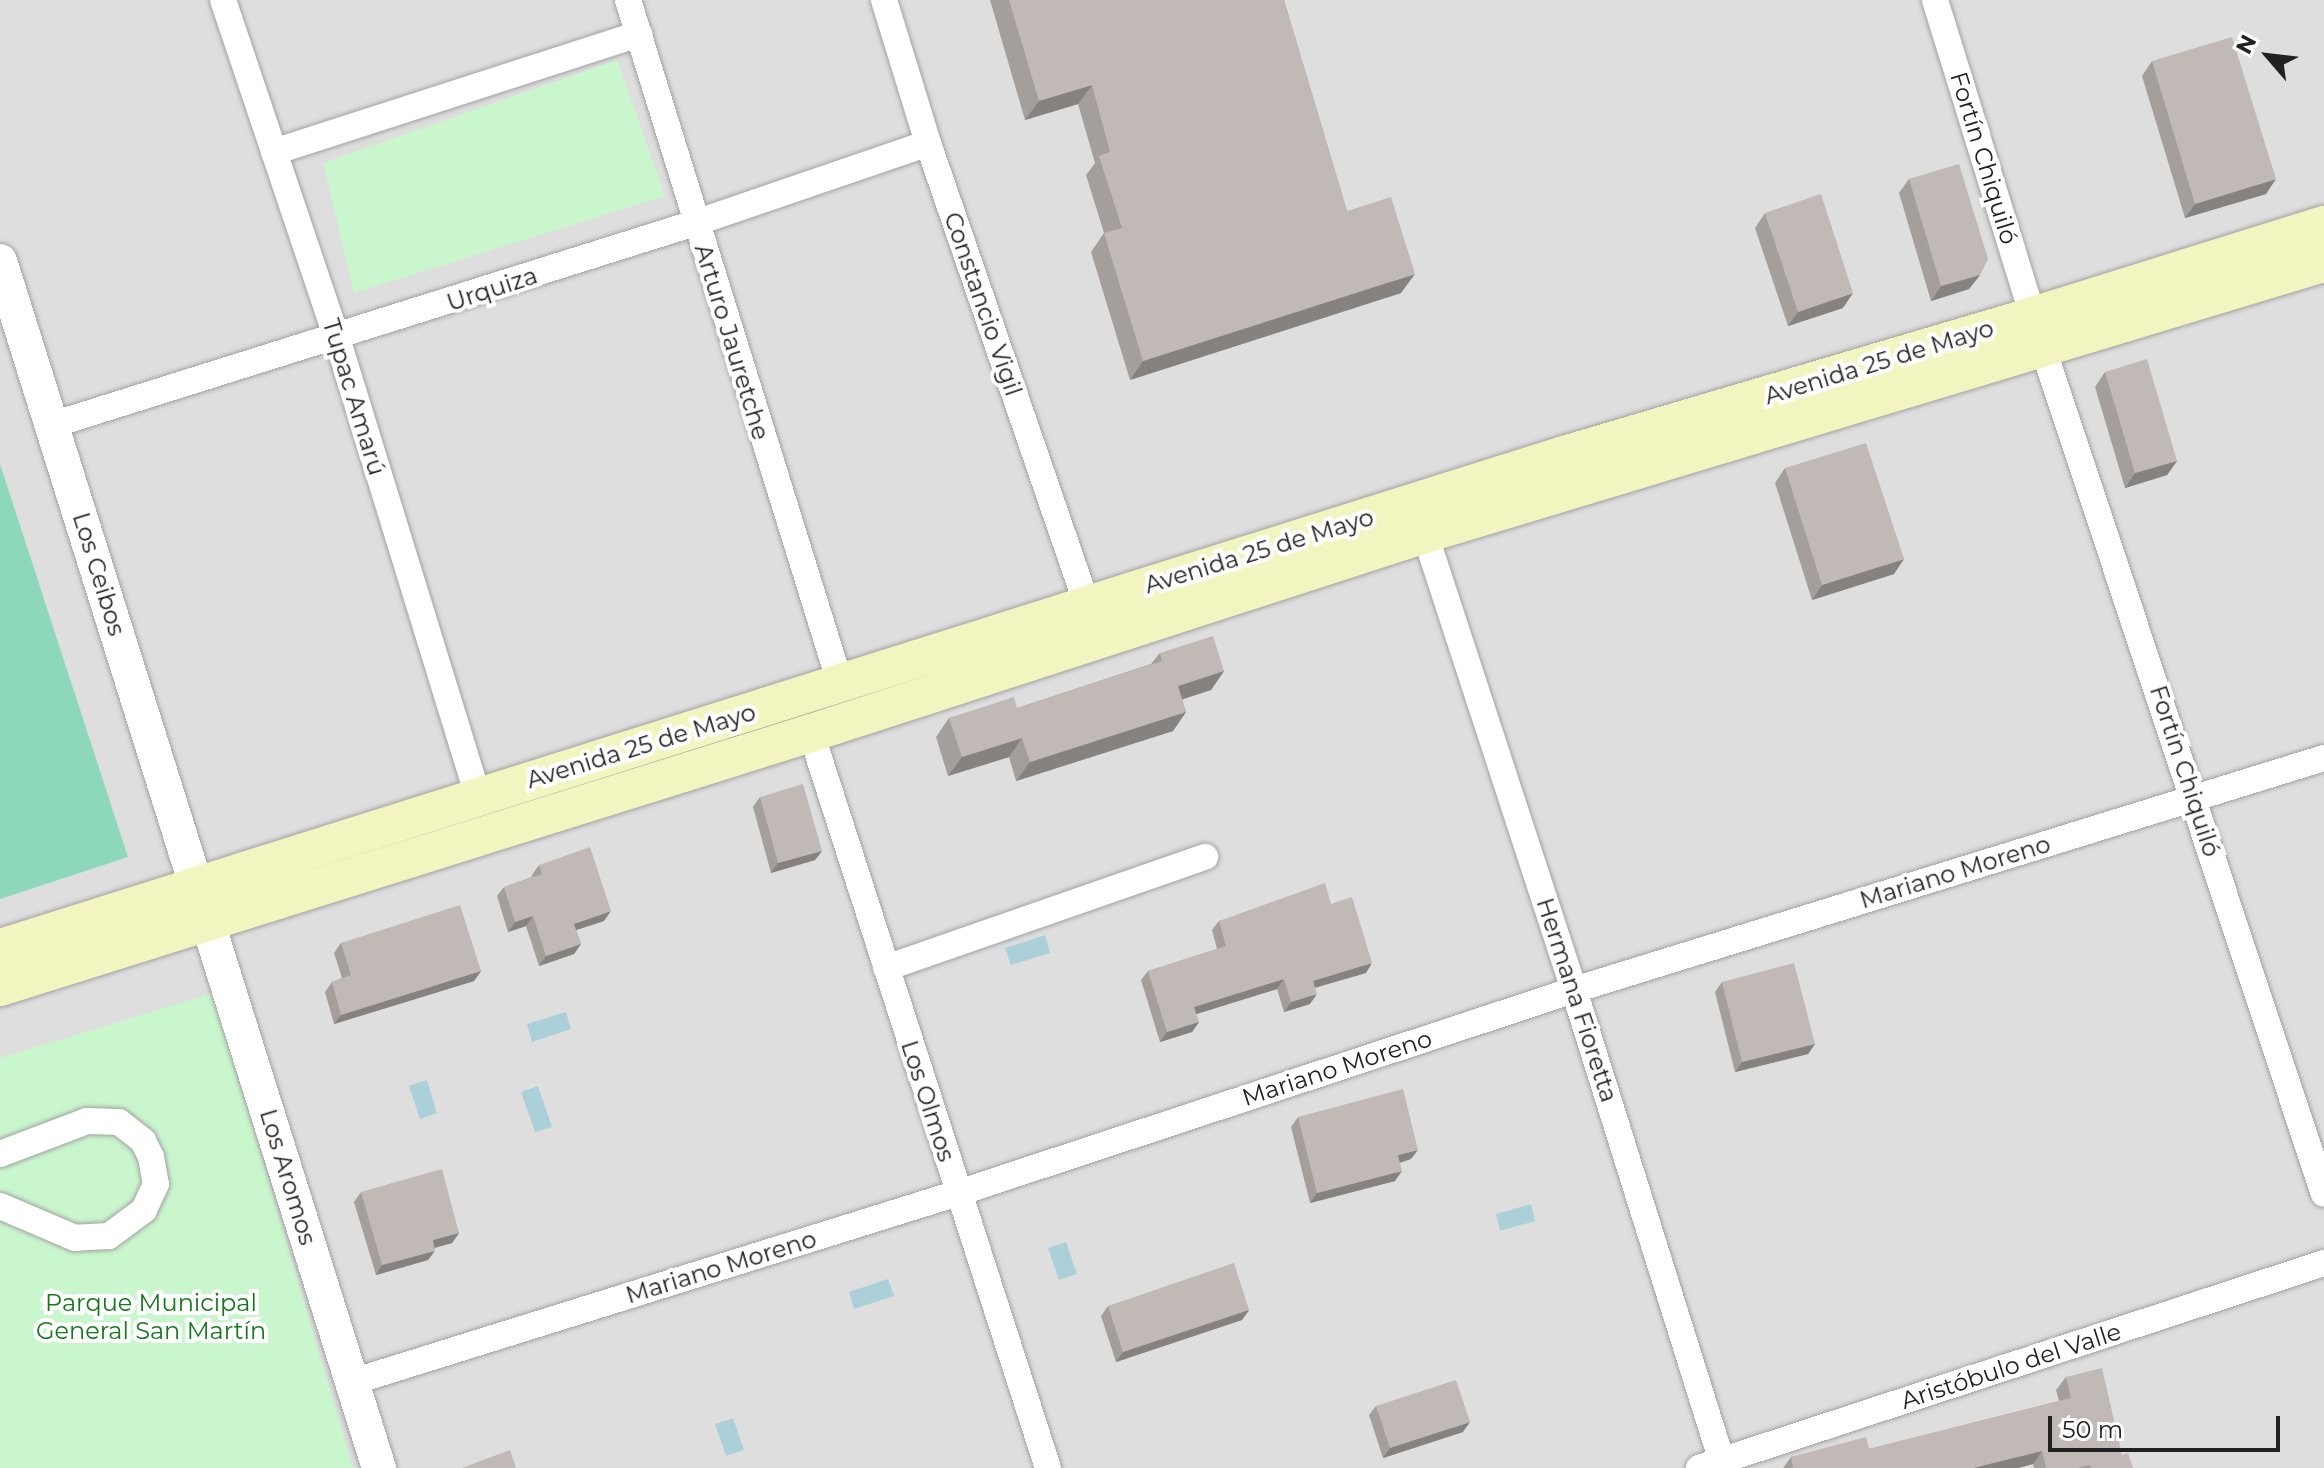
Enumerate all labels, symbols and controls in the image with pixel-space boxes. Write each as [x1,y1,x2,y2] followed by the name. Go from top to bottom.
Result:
[2228,16,2308,96] north arrow
[2230,30,2262,59] text: N
[1944,68,2024,248] street label: Fortín Chiquiló
[938,208,1028,400] street label: Constancio Vigil
[689,241,775,443] street label: Arturo Jauretche
[443,261,541,317] street label: Urquiza
[1761,313,1997,411] street label: Avenida 25 de Mayo
[317,315,391,479] street label: Tupac Amarú
[1141,502,1377,600] street label: Avenida 25 de Mayo
[67,509,131,639] street label: Los Ceibos
[2144,682,2226,860] street label: Fortín Chiquiló
[523,697,759,795] street label: Avenida 25 de Mayo
[1856,829,2054,915] street label: Mariano Moreno
[1530,894,1624,1106] street label: Hermana Fioretta
[1239,1024,1435,1112] street label: Mariano Moreno
[895,1037,961,1165] street label: Los Olmos
[254,1105,322,1249] street label: Los Aromos
[622,1224,820,1310] street label: Mariano Moreno
[36,1289,266,1345] park label: Parque Municipal General San Martín
[1897,1317,2125,1415] street label: Aristóbulo del Valle
[2052,1400,2284,1450] scale bar
[2062,1415,2123,1444] text: 50 m

